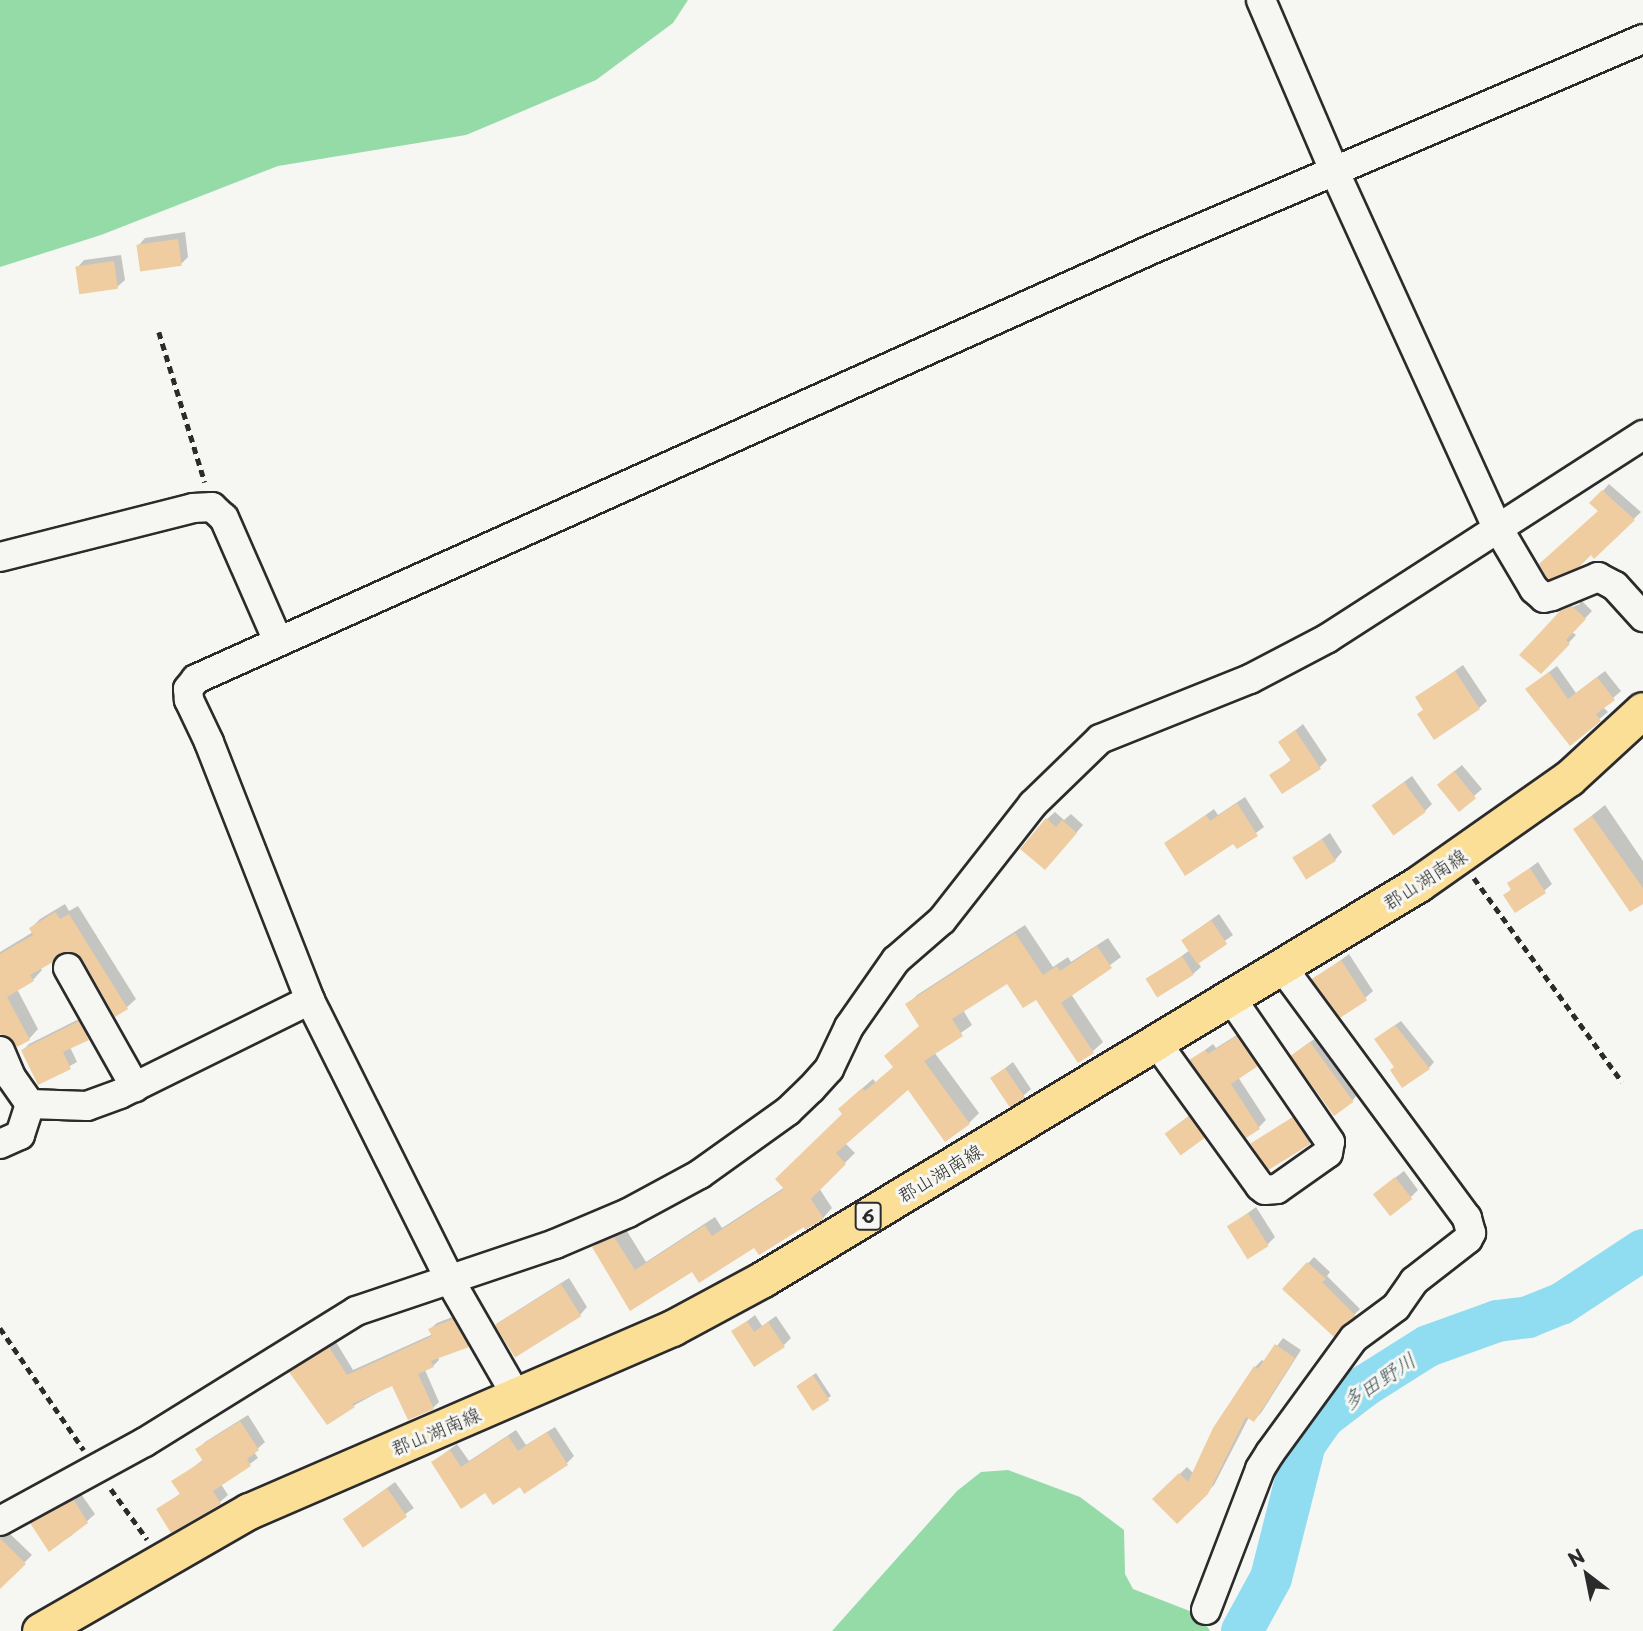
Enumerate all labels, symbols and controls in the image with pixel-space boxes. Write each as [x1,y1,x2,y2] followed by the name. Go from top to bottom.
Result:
[1379,844,1471,914] street label: 郡山湖南線
[893,1139,987,1207] street label: 郡山湖南線
[854,1202,882,1231] road number: 6
[1336,1346,1420,1414] water label: 多田野川
[388,1402,484,1460] street label: 郡山湖南線
[1552,1540,1622,1610] north arrow
[1562,1541,1590,1573] text: N

